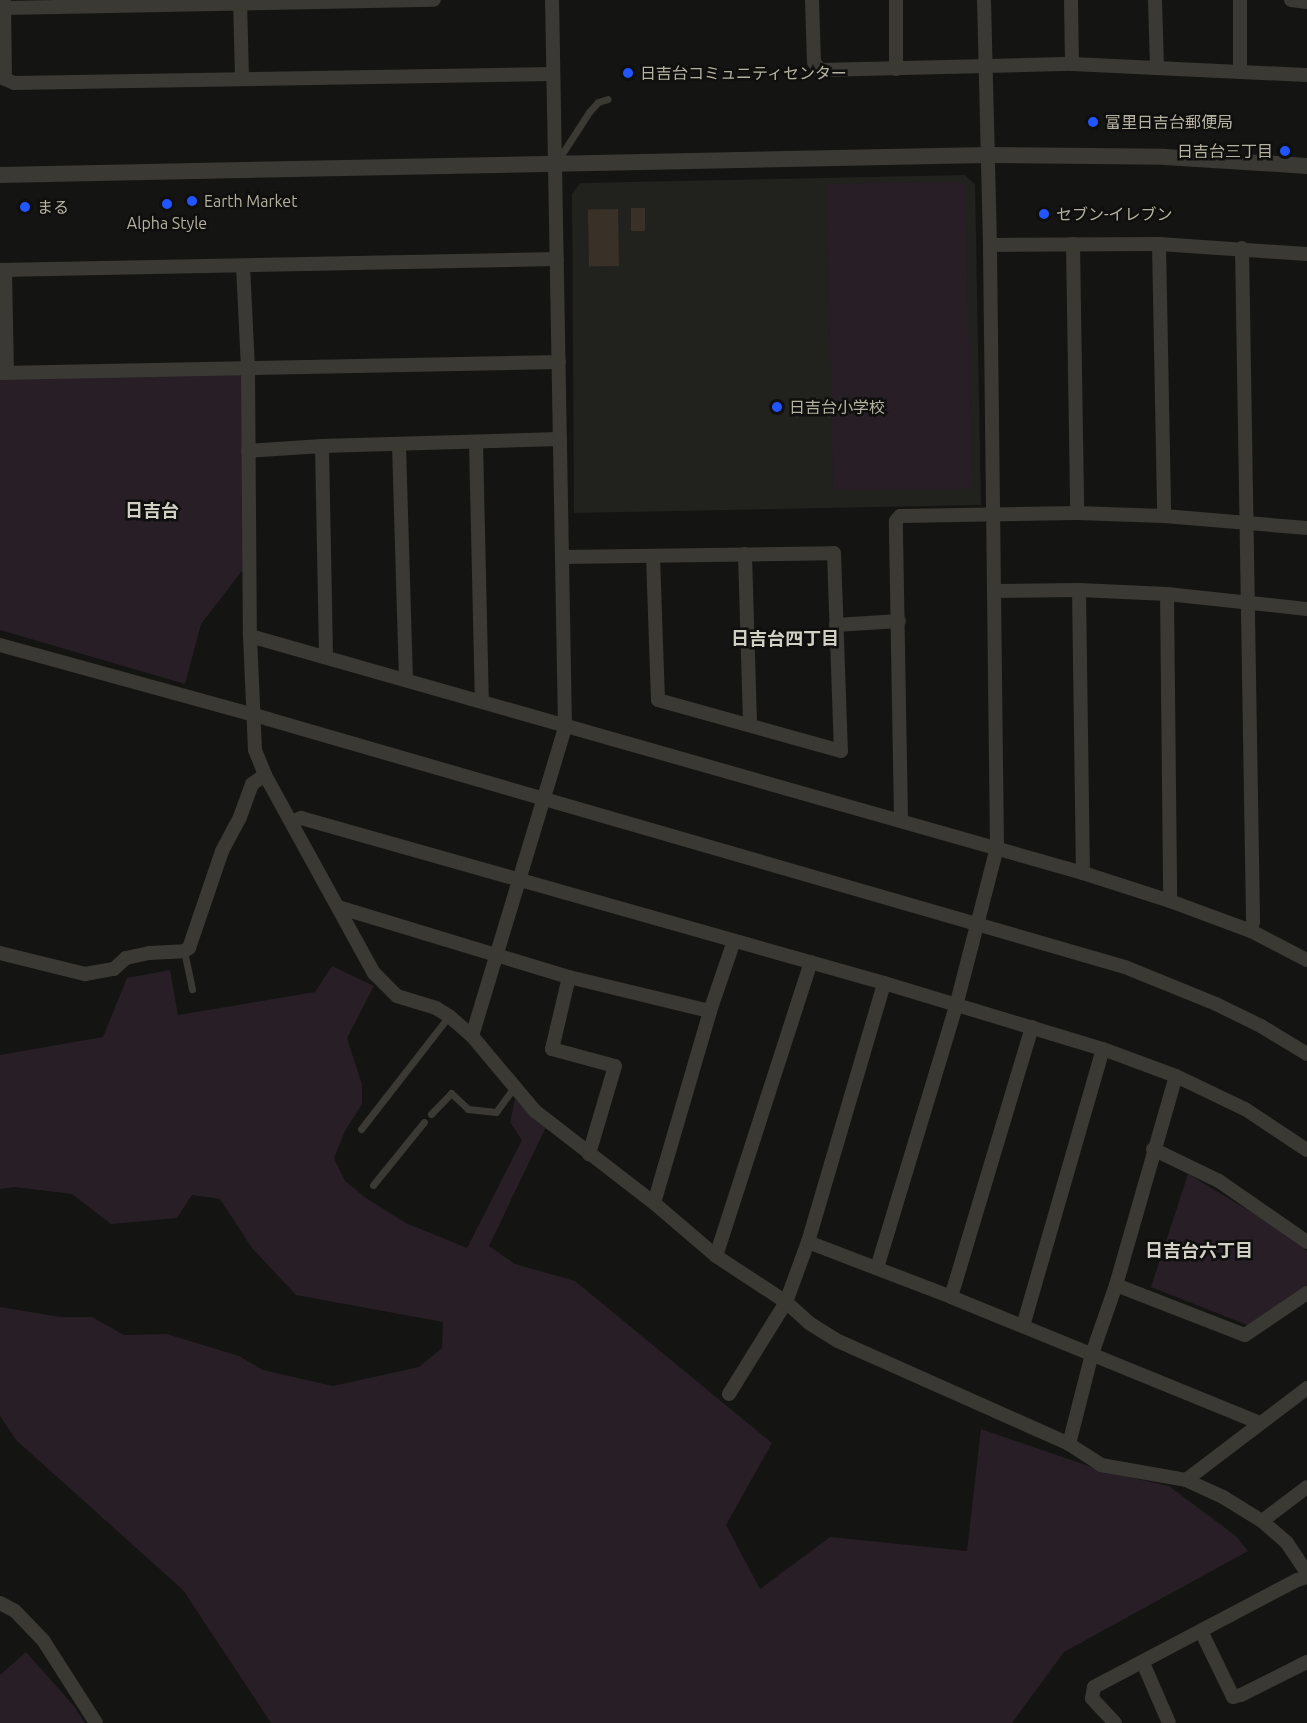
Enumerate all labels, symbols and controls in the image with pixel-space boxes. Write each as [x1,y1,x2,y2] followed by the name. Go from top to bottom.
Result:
[640,63,848,83] place label: 日吉台コミュニティセンター
[621,66,635,80] marker: 日吉台コミュニティセンター
[1105,112,1233,132] place label: 富里日吉台郵便局
[1086,115,1100,129] marker: 富里日吉台郵便局
[1177,141,1273,161] place label: 日吉台三丁目
[1278,144,1292,158] marker: 日吉台三丁目
[204,191,297,211] place label: Earth Market
[185,194,199,208] marker: Earth Market
[37,197,69,217] place label: まる
[160,197,174,211] marker: Alpha Style
[18,200,32,214] marker: まる
[1056,204,1173,224] place label: セブン-イレブン
[1037,207,1051,221] marker: セブン-イレブン
[127,213,207,233] place label: Alpha Style
[789,397,885,417] place label: 日吉台小学校
[770,400,784,414] marker: 日吉台小学校
[125,499,179,521] district label: 日吉台
[731,627,839,649] district label: 日吉台四丁目
[1145,1239,1253,1261] district label: 日吉台六丁目

